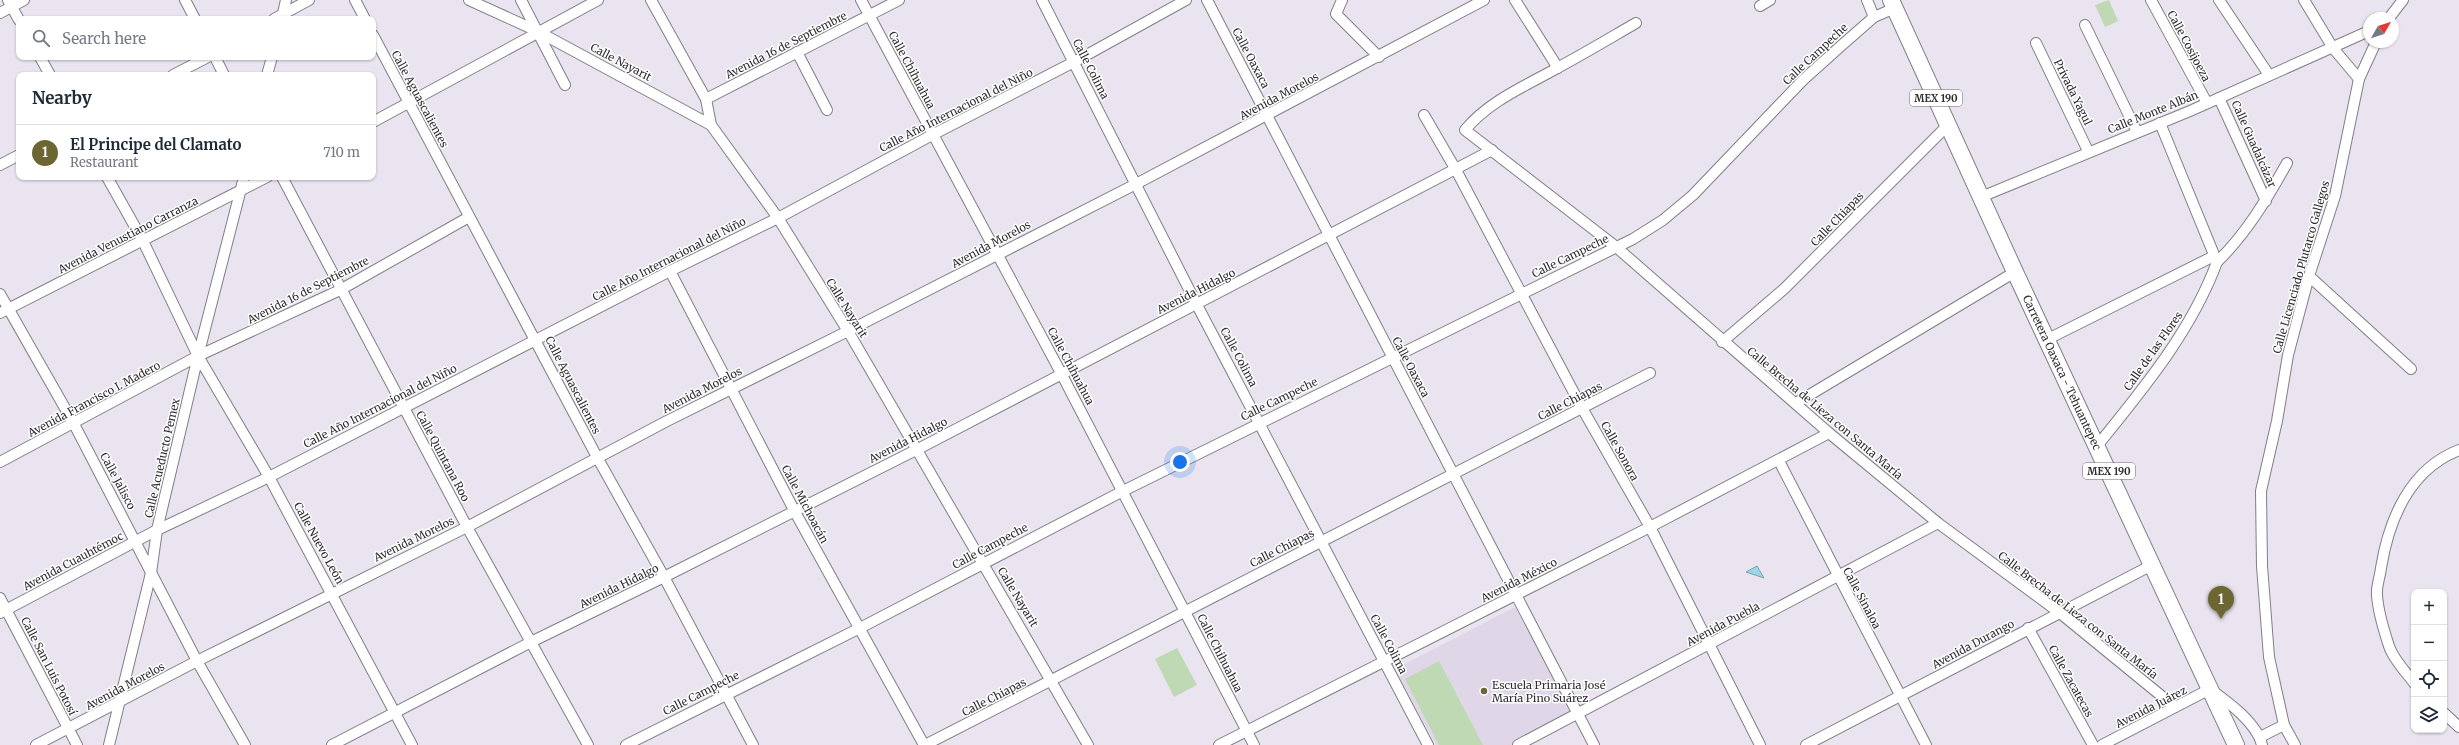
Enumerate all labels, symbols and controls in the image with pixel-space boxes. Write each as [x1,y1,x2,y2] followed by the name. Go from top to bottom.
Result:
[722,8,849,82] street label: Avenida 16 de Septiembre
[2164,8,2214,84] street label: Calle Cosijoeza
[2363,12,2399,48] north arrow
[16,16,376,60] search box
[1780,20,1851,88] street label: Calle Campeche
[1229,25,1273,91] street label: Calle Oaxaca
[30,27,52,49] icon: search
[62,29,146,48] text: Search here
[886,29,938,111] street label: Calle Chihuahua
[1070,37,1112,101] street label: Calle Colima
[588,40,655,84] street label: Calle Nayarit
[389,48,451,150] street label: Calle Aguascalientes
[2051,57,2095,128] street label: Privada Yagul
[877,65,1036,155] street label: Calle Año Internacional del Niño
[1236,69,1321,123] street label: Avenida Morelos
[32,87,92,109] text: Nearby
[2106,87,2201,137] street label: Calle Monte Albán
[1910,90,1962,106] road number: MEX 190
[2229,98,2279,190] street label: Calle Guadalcázar
[70,135,241,154] text: El Principe del Clamato
[42,144,48,161] text: 1
[323,144,360,161] text: 710 m
[70,154,138,171] text: Restaurant
[2270,179,2332,355] street label: Calle Licenciado Plutarco Gallegos
[1808,189,1866,249] street label: Calle Chiapas
[55,194,200,277] street label: Avenida Venustiano Carranza
[590,214,749,304] street label: Calle Año Internacional del Niño
[948,217,1033,271] street label: Avenida Morelos
[1529,231,1611,281] street label: Calle Campeche
[244,253,371,327] street label: Avenida 16 de Septiembre
[1154,265,1238,317] street label: Avenida Hidalgo
[823,276,871,341] street label: Calle Nayarit
[2020,293,2104,453] street label: Carretera Oaxaca - Tehuantepec
[2121,309,2185,393] street label: Calle de las Flores
[1045,325,1097,407] street label: Calle Chihuahua
[1217,325,1261,389] street label: Calle Colima
[542,334,604,436] street label: Calle Aguascalientes
[1389,334,1433,400] street label: Calle Oaxaca
[1744,344,1906,482] street label: Calle Brecha de Lieza con Santa María
[25,358,163,440] street label: Avenida Francisco I. Madero
[301,361,460,451] street label: Calle Año Internacional del Niño
[659,364,744,417] street label: Avenida Morelos
[1238,374,1320,424] street label: Calle Campeche
[1535,379,1605,423] street label: Calle Chiapas
[141,396,183,519] street label: Calle Acueducto Pemex
[413,408,473,504] street label: Calle Quintana Roo
[866,414,950,466] street label: Avenida Hidalgo
[1598,419,1642,483] street label: Calle Sonora
[97,450,139,512] street label: Calle Jalisco
[1170,452,1190,472] your location
[778,462,832,546] street label: Calle Michoacán
[2083,463,2135,479] road number: MEX 190
[291,500,348,587] street label: Calle Nuevo León
[371,513,457,565] street label: Avenida Morelos
[950,520,1030,572] street label: Calle Campeche
[1247,526,1317,570] street label: Calle Chiapas
[20,528,126,594] street label: Avenida Cuauhtémoc
[1995,548,2161,682] street label: Calle Brecha de Lieza con Santa María
[1478,555,1560,606] street label: Avenida México
[576,561,661,612] street label: Avenida Hidalgo
[995,565,1042,630] street label: Calle Nayarit
[1840,565,1884,631] street label: Calle Sinaloa
[2208,586,2234,619] pin: 1
[2411,589,2447,733] map controls
[2411,589,2447,625] button: +
[1683,599,1762,650] street label: Avenida Puebla
[1194,612,1246,695] street label: Calle Chihuahua
[1367,612,1411,676] street label: Calle Colima
[18,614,80,718] street label: Calle San Luis Potosí
[1929,616,2017,672] street label: Avenida Durango
[2411,625,2447,661] button: −
[2046,643,2096,719] street label: Calle Zacatecas
[82,659,167,713] street label: Avenida Morelos
[2411,661,2447,697] button: locate
[661,668,742,718] street label: Calle Campeche
[959,675,1029,719] street label: Calle Chiapas
[1492,678,1606,705] place label: Escuela Primaria José María Pino Suárez
[2112,683,2189,731] street label: Avenida Juárez
[1479,686,1489,696] marker: Escuela Primaria José María Pino Suárez
[2411,697,2447,733] button: layers

